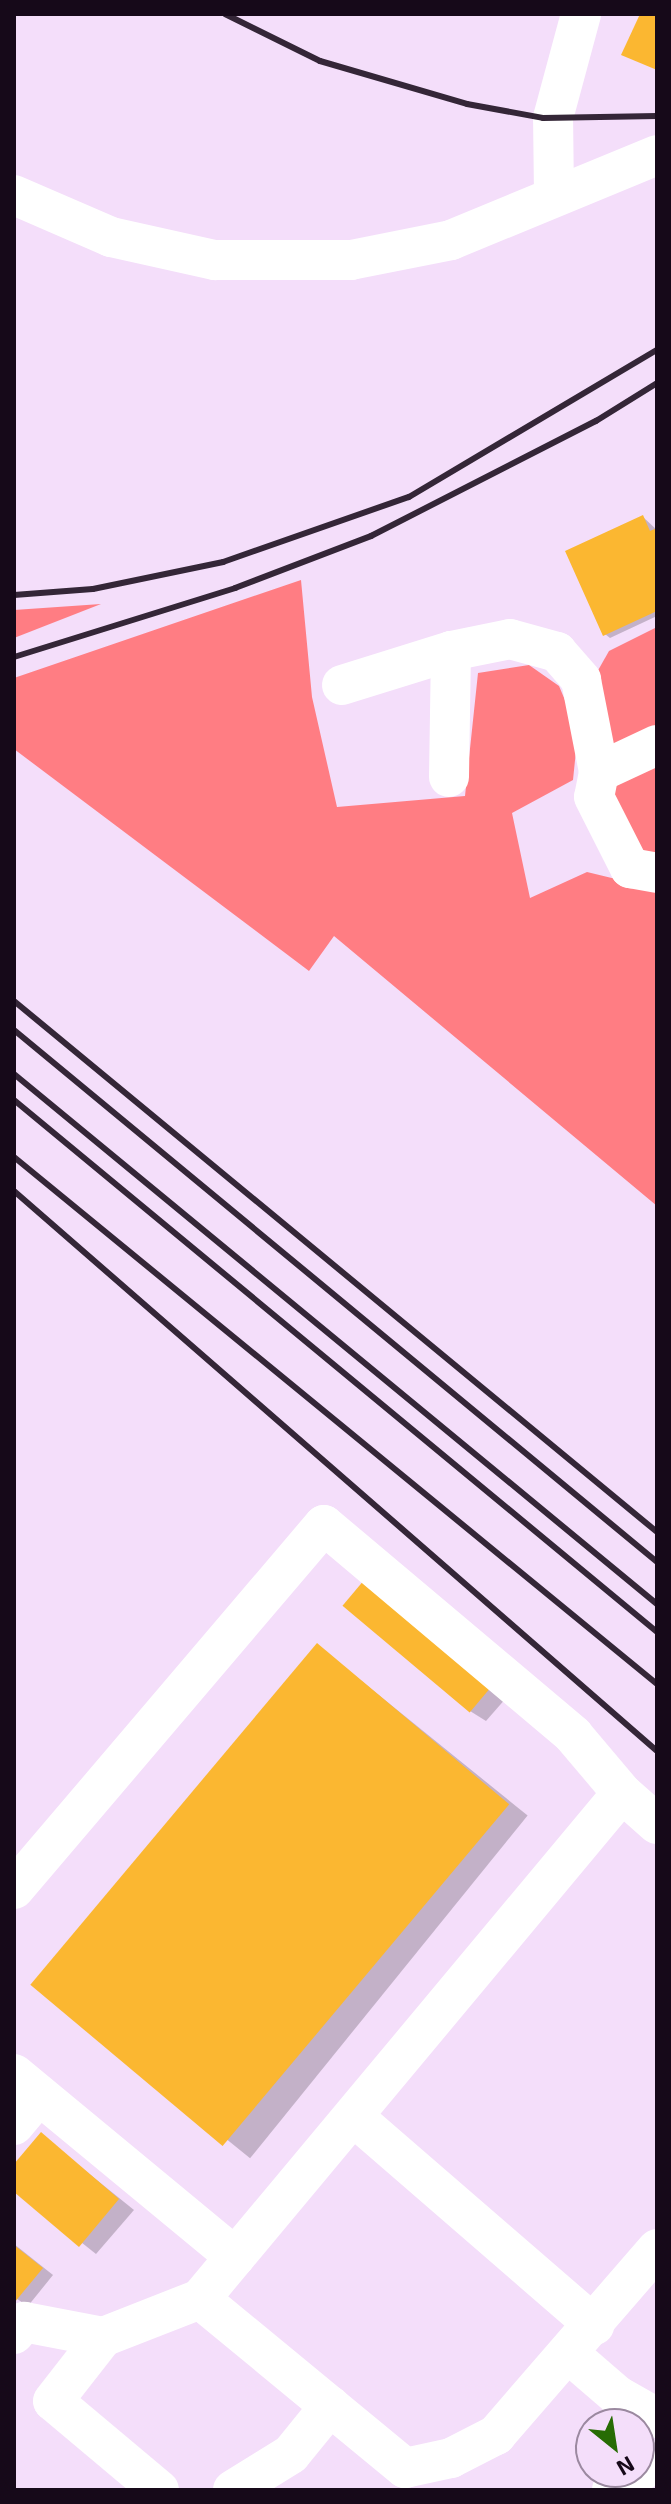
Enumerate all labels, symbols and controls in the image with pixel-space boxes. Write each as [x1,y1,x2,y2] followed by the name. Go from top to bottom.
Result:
[575,2408,655,2488] north arrow
[613,2452,639,2482] text: N

